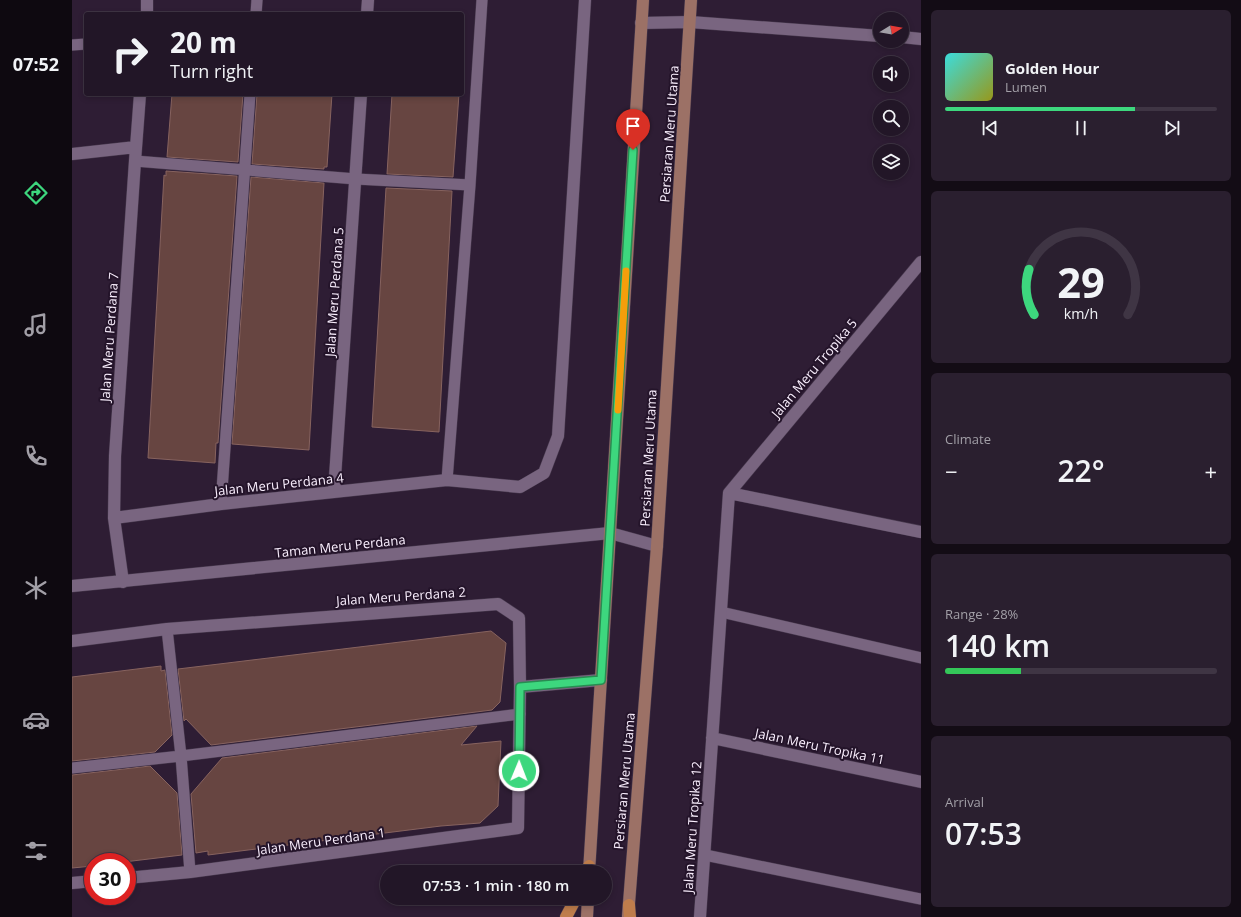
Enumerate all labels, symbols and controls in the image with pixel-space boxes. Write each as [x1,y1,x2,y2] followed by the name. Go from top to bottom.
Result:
[873,12,909,48] north arrow
[873,12,909,180] map controls
[170,23,237,61] text: 20 m
[104,28,156,80] icon: right
[13,52,59,76] text: 07:52
[873,56,909,92] button: sound
[1005,58,1099,78] text: Golden Hour
[170,59,253,83] text: Turn right
[655,65,683,203] street label: Persiaran Meru Utama
[1005,78,1047,96] text: Lumen
[873,100,909,136] button: search
[616,109,650,150] pin
[622,115,644,137] icon: arrive
[979,117,1001,139] icon: previous
[1070,117,1092,139] icon: pause
[1161,117,1183,139] icon: next
[873,144,909,180] button: layers
[22,179,50,207] icon: directions
[320,227,348,359] street label: Jalan Meru Perdana 5
[1057,254,1105,310] text: 29
[95,272,123,404] street label: Jalan Meru Perdana 7
[1064,304,1098,323] text: km/h
[22,311,50,339] icon: music
[766,314,861,423] street label: Jalan Meru Tropika 5
[635,389,661,527] street label: Persiaran Meru Utama
[945,430,991,448] text: Climate
[22,442,50,470] icon: phone
[1057,450,1105,491] text: 22°
[945,456,958,486] text: −
[1204,456,1217,486] text: +
[212,468,345,500] street label: Jalan Meru Perdana 4
[274,530,406,562] street label: Taman Meru Perdana
[22,574,50,602] icon: climate
[334,582,466,610] street label: Jalan Meru Perdana 2
[945,605,1018,623] text: Range · 28%
[945,625,1050,666] text: 140 km
[22,706,50,734] icon: car
[609,712,639,850] street label: Persiaran Meru Utama
[752,723,886,769] street label: Jalan Meru Tropika 11
[498,750,540,792] position arrow
[678,761,706,895] street label: Jalan Meru Tropika 12
[945,793,984,811] text: Arrival
[945,813,1022,854] text: 07:53
[253,823,387,859] street label: Jalan Meru Perdana 1
[22,837,50,865] icon: filters
[84,853,136,905] speed limit sign: 30
[423,875,569,895] text: 07:53 · 1 min · 180 m

